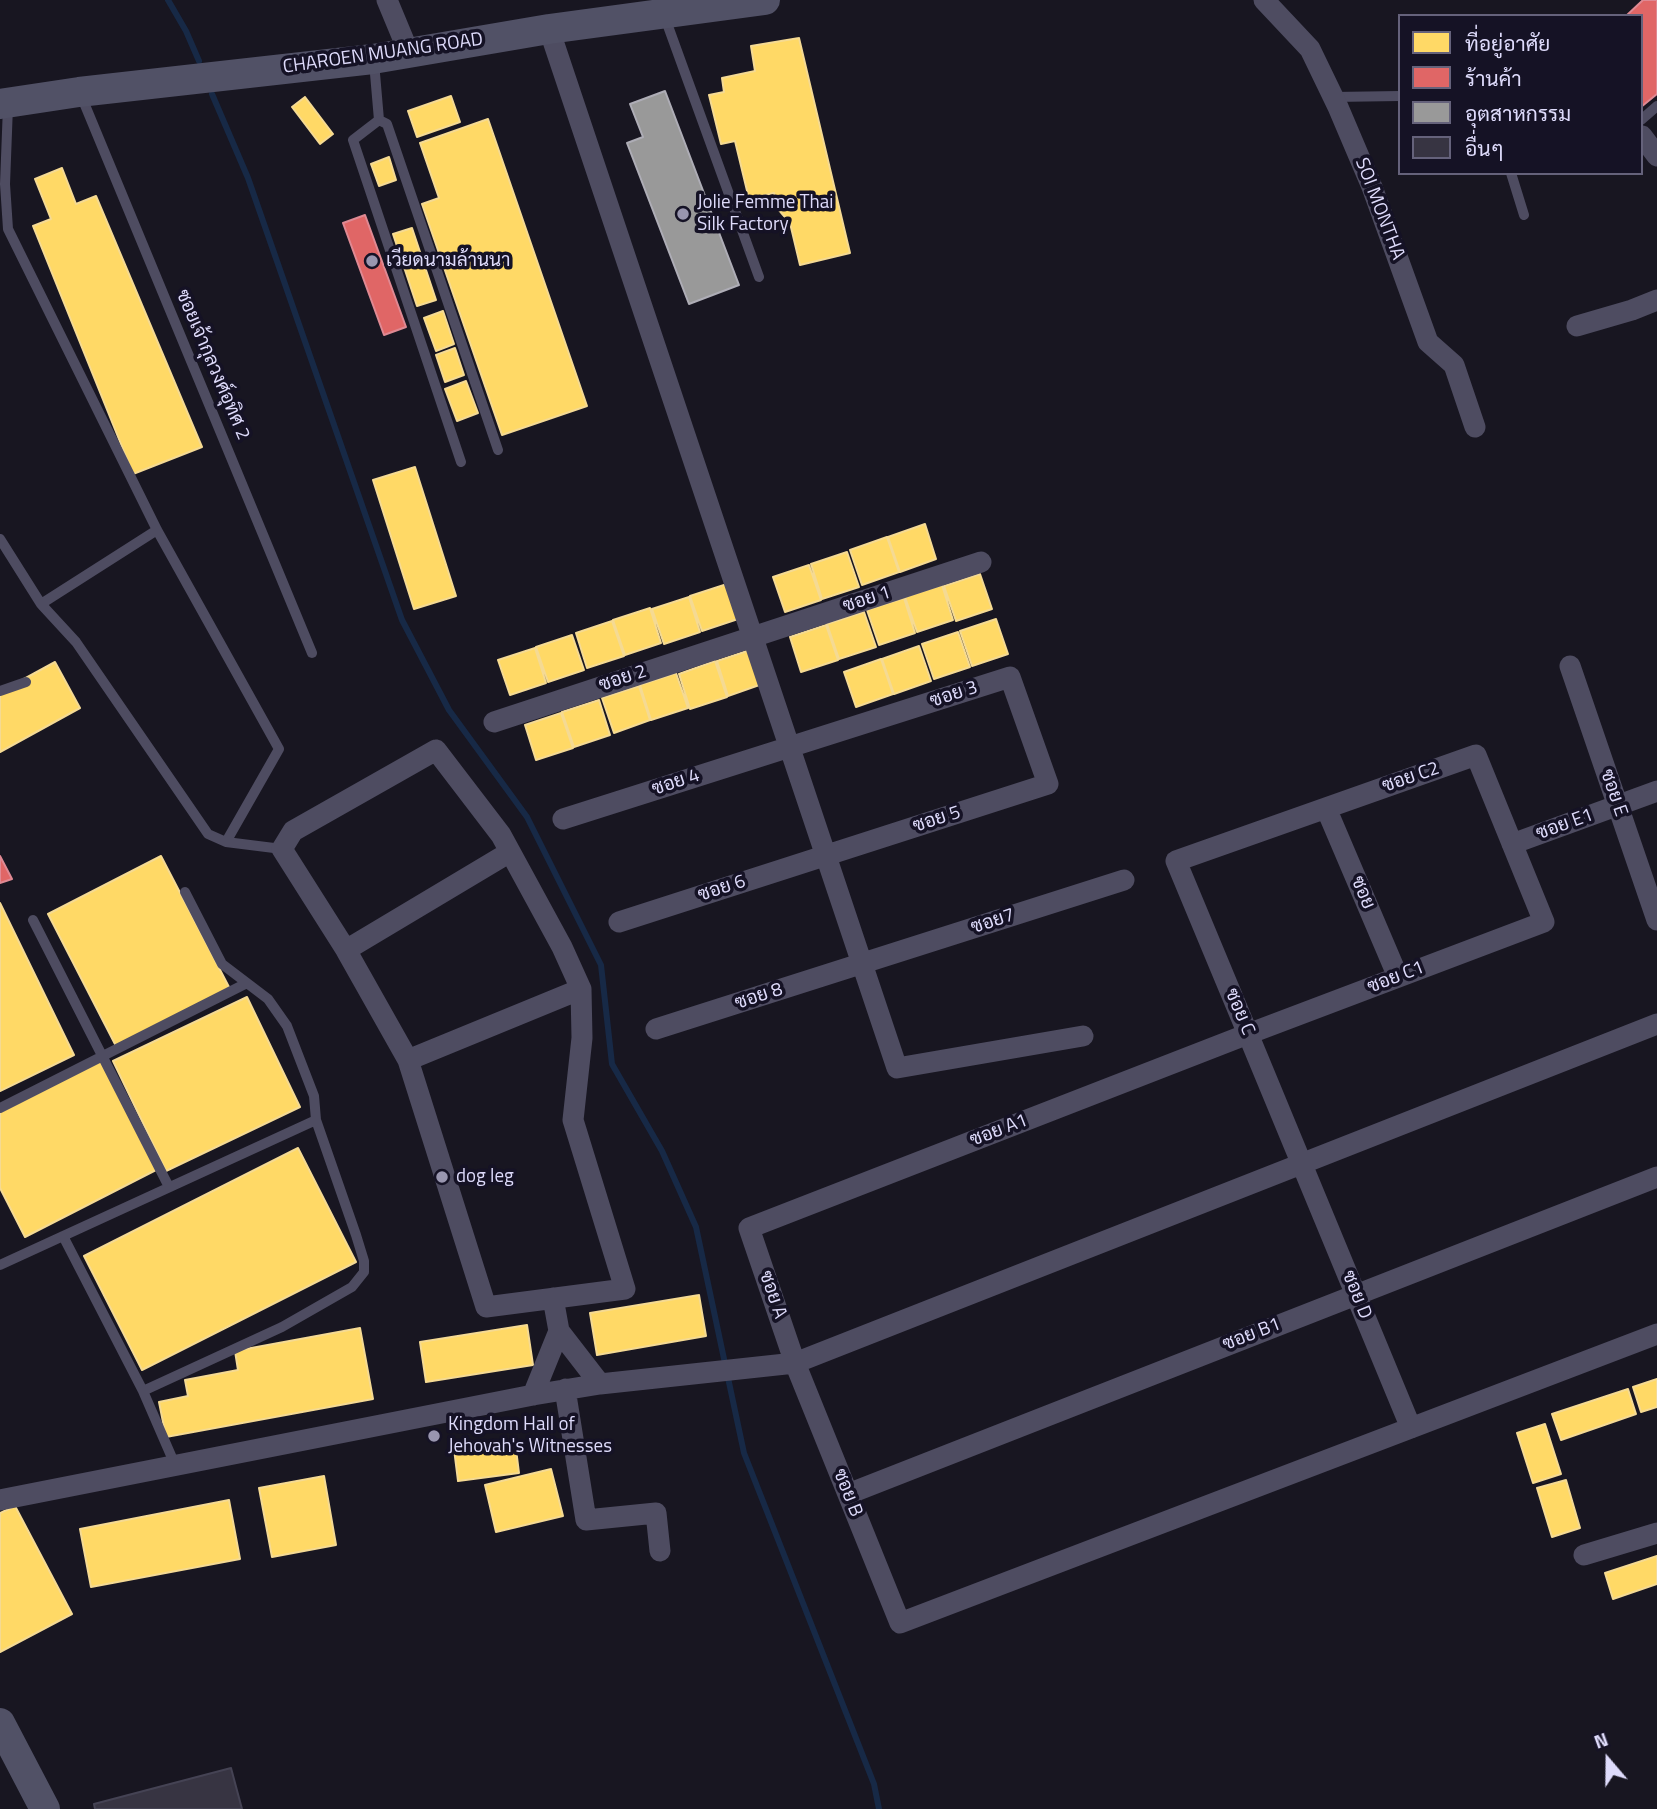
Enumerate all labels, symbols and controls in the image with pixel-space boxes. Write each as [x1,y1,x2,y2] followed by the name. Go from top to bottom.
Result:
[1398,14,1643,175] legend
[1465,27,1550,59] text: ที่อยู่อาศัย
[281,29,485,79] street label: CHAROEN MUANG ROAD
[1465,62,1522,94] text: ร้านค้า
[1465,97,1571,129] text: อุตสาหกรรม
[1465,132,1504,164] text: อื่นๆ
[1349,155,1409,263] street label: SOI MONTHA
[697,192,833,236] place label: Jolie Femme Thai Silk Factory
[675,206,691,222] marker: Jolie Femme Thai Silk Factory
[386,250,510,272] place label: เวียดนามล้านนา
[364,253,380,269] marker: เวียดนามล้านนา
[170,286,254,444] street label: ซอยเจ้ากุลวงศ์อุทิศ 2
[840,582,894,618] street label: ซอย 1
[596,661,650,697] street label: ซอย 2
[927,677,981,713] street label: ซอย 3
[1379,758,1443,798] street label: ซอย C2
[649,765,703,801] street label: ซอย 4
[1594,766,1632,820] street label: ซอย E
[910,802,964,838] street label: ซอย 5
[1533,804,1597,846] street label: ซอย E1
[695,871,749,907] street label: ซอย 6
[1345,873,1379,913] street label: ซอย
[968,904,1018,940] street label: ซอย7
[1364,957,1428,999] street label: ซอย C1
[732,979,786,1015] street label: ซอย 8
[1219,985,1259,1039] street label: ซอย C
[967,1110,1031,1152] street label: ซอย A1
[456,1166,514,1188] place label: dog leg
[434,1169,450,1185] marker: dog leg
[1336,1267,1376,1323] street label: ซอย D
[753,1268,791,1322] street label: ซอย A
[1220,1314,1284,1356] street label: ซอย B1
[448,1414,612,1458] place label: Kingdom Hall of Jehovah's Witnesses
[426,1428,442,1444] marker: Kingdom Hall of Jehovah's Witnesses
[827,1466,867,1520] street label: ซอย B
[1589,1724,1612,1756] text: N
[1573,1725,1643,1795] north arrow

